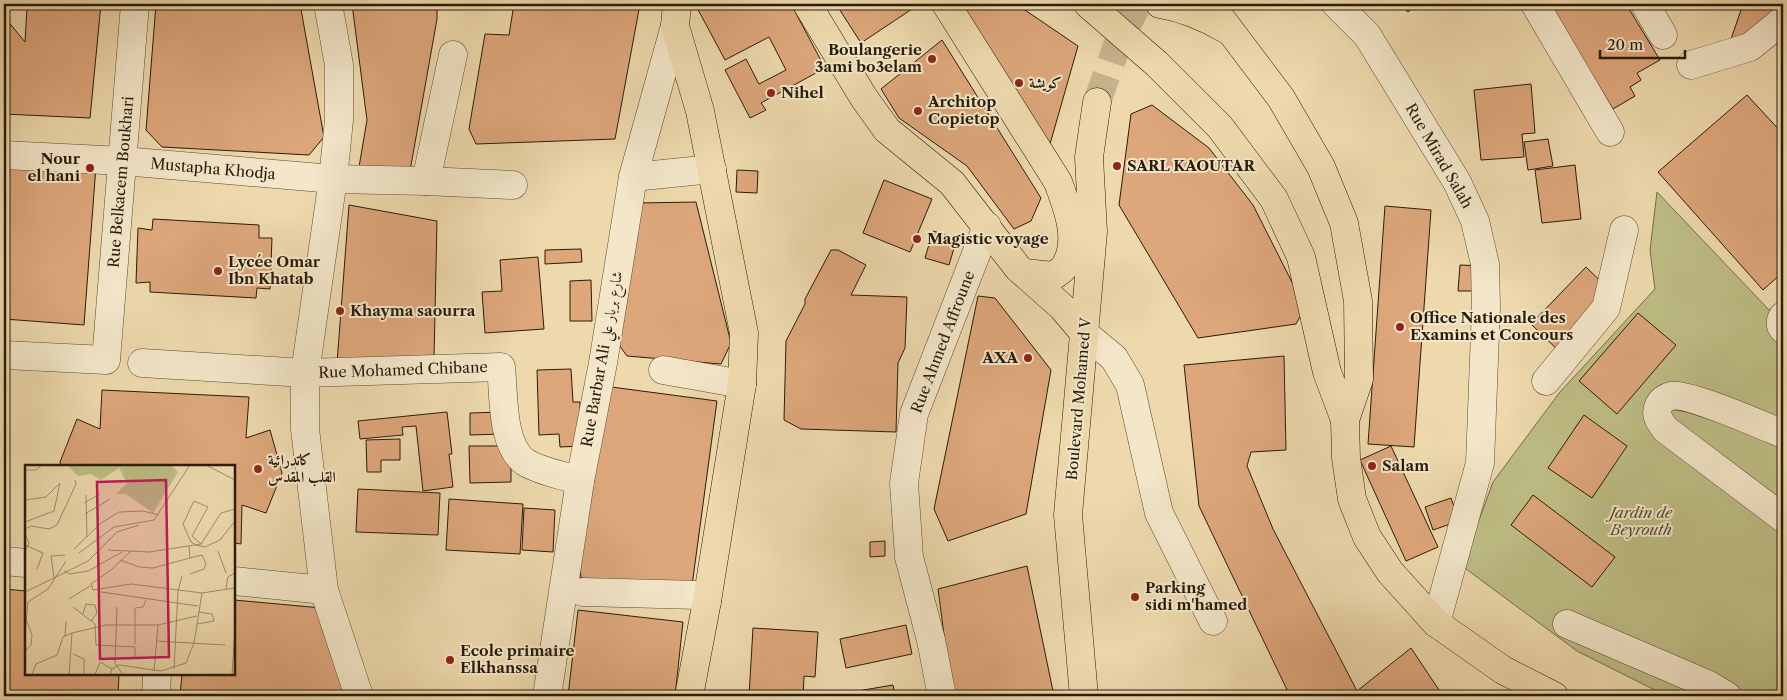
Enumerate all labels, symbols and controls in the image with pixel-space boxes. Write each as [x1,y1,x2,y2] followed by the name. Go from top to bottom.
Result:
[1600,28,1684,60] scale bar
[1607,35,1643,54] text: 20 m
[815,40,922,76] place label: Boulangerie 3ami bo3elam
[926,53,938,65] marker: Boulangerie 3ami bo3elam
[1029,73,1062,92] place label: كويشة
[1013,77,1025,89] marker: كويشة
[781,83,824,102] place label: Nihel
[765,87,777,99] marker: Nihel
[927,92,1000,128] place label: Architop Copietop
[104,95,138,269] street label: Rue Belkacem Boukhari
[1402,100,1478,212] street label: Rue Mirad Salah
[912,105,924,117] marker: Architop Copietop
[27,149,81,185] place label: Nour el hani
[150,154,277,183] street label: Mustapha Khodja
[1127,156,1256,175] place label: SARL KAOUTAR
[1111,160,1123,172] marker: SARL KAOUTAR
[84,162,96,174] marker: Nour el hani
[927,229,1049,248] place label: Magistic voyage
[911,233,923,245] marker: Magistic voyage
[228,252,321,288] place label: Lycée Omar Ibn Khatab
[212,265,224,277] marker: Lycée Omar Ibn Khatab
[907,268,978,416] street label: Rue Ahmed Affroune
[577,269,631,449] street label: Rue Barbar Ali شارع بربار علي
[350,301,476,320] place label: Khayma saourra
[334,305,346,317] marker: Khayma saourra
[1410,308,1573,344] place label: Office Nationale des Examins et Concours
[1062,316,1095,481] street label: Boulevard Mohamed V
[1394,321,1406,333] marker: Office Nationale des Examins et Concours
[981,348,1018,367] place label: AXA
[1022,352,1034,364] marker: AXA
[318,357,488,382] street label: Rue Mohamed Chibane
[268,450,336,487] place label: كاتدرائية القلب المقدس
[1382,456,1429,475] place label: Salam
[1366,460,1378,472] marker: Salam
[252,463,264,475] marker: كاتدرائية القلب المقدس
[25,465,235,675] inset map
[1606,503,1673,539] park label: Jardin de Beyrouth
[1145,578,1247,614] place label: Parking sidi m'hamed
[1129,591,1141,603] marker: Parking sidi m'hamed
[460,641,575,677] place label: Ecole primaire Elkhanssa
[444,654,456,666] marker: Ecole primaire Elkhanssa

